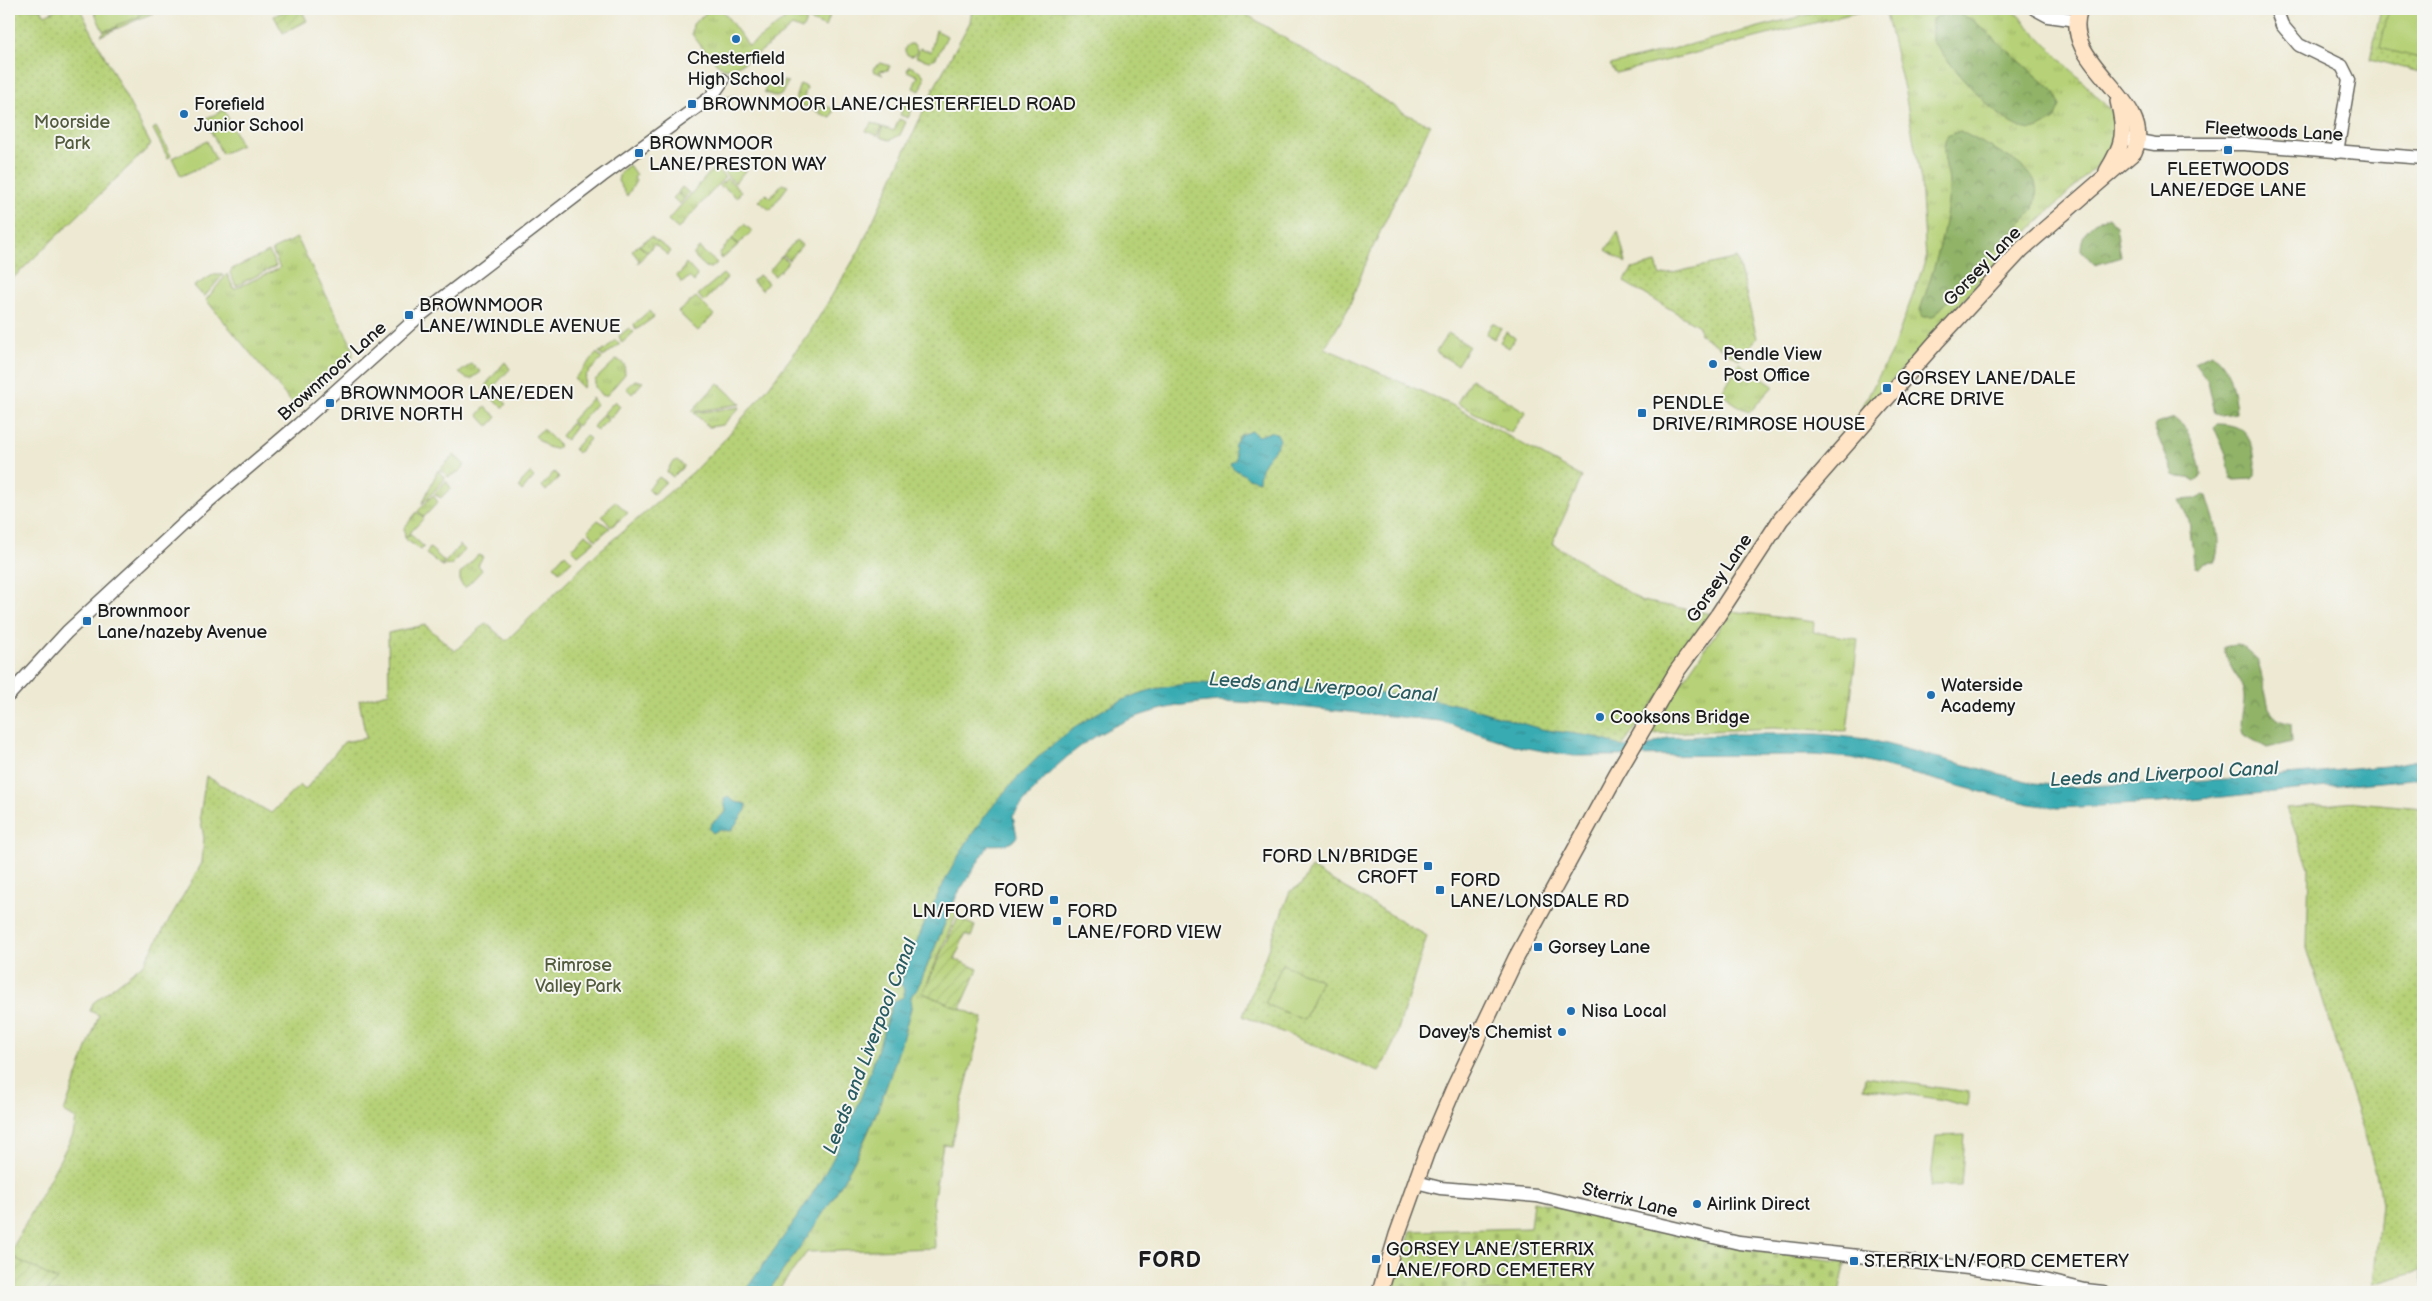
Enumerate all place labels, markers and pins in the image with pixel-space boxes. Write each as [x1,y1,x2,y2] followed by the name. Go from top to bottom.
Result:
[730,33,742,45] marker: Chesterfield High School
[687,48,785,90] place label: Chesterfield High School
[194,94,304,136] place label: Forefield Junior School
[702,94,1076,115] place label: BROWNMOOR LANE/CHESTERFIELD ROAD
[686,98,698,110] marker: BROWNMOOR LANE/CHESTERFIELD ROAD
[178,108,190,120] marker: Forefield Junior School
[649,133,827,175] place label: BROWNMOOR LANE/PRESTON WAY
[2222,144,2234,156] marker: FLEETWOODS LANE/EDGE LANE
[633,147,645,159] marker: BROWNMOOR LANE/PRESTON WAY
[2150,159,2306,201] place label: FLEETWOODS LANE/EDGE LANE
[419,295,621,337] place label: BROWNMOOR LANE/WINDLE AVENUE
[403,309,415,321] marker: BROWNMOOR LANE/WINDLE AVENUE
[1723,344,1822,386] place label: Pendle View Post Office
[1707,358,1719,370] marker: Pendle View Post Office
[1897,368,2076,410] place label: GORSEY LANE/DALE ACRE DRIVE
[1881,382,1893,394] marker: GORSEY LANE/DALE ACRE DRIVE
[340,383,574,425] place label: BROWNMOOR LANE/EDEN DRIVE NORTH
[1652,393,1866,435] place label: PENDLE DRIVE/RIMROSE HOUSE
[324,397,336,409] marker: BROWNMOOR LANE/EDEN DRIVE NORTH
[1636,407,1648,419] marker: PENDLE DRIVE/RIMROSE HOUSE
[97,601,267,643] place label: Brownmoor Lane/nazeby Avenue
[81,615,93,627] marker: Brownmoor Lane/nazeby Avenue
[1941,675,2023,717] place label: Waterside Academy
[1925,689,1937,701] marker: Waterside Academy
[1610,707,1750,728] place label: Cooksons Bridge
[1594,711,1606,723] marker: Cooksons Bridge
[1262,846,1418,888] place label: FORD LN/BRIDGE CROFT
[1422,860,1434,872] marker: FORD LN/BRIDGE CROFT
[1450,870,1629,912] place label: FORD LANE/LONSDALE RD
[912,880,1045,922] place label: FORD LN/FORD VIEW
[1434,884,1446,896] marker: FORD LANE/LONSDALE RD
[1048,894,1060,906] marker: FORD LN/FORD VIEW
[1067,901,1222,943] place label: FORD LANE/FORD VIEW
[1051,915,1063,927] marker: FORD LANE/FORD VIEW
[1548,937,1651,958] place label: Gorsey Lane
[1532,941,1544,953] marker: Gorsey Lane
[1581,1001,1667,1022] place label: Nisa Local
[1565,1005,1577,1017] marker: Nisa Local
[1418,1022,1552,1043] place label: Davey's Chemist
[1556,1026,1568,1038] marker: Davey's Chemist
[1707,1194,1810,1215] place label: Airlink Direct
[1691,1198,1703,1210] marker: Airlink Direct
[1386,1239,1595,1281] place label: GORSEY LANE/STERRIX LANE/FORD CEMETERY
[1864,1251,2129,1272] place label: STERRIX LN/FORD CEMETERY
[1370,1253,1382,1265] marker: GORSEY LANE/STERRIX LANE/FORD CEMETERY
[1848,1255,1860,1267] marker: STERRIX LN/FORD CEMETERY

